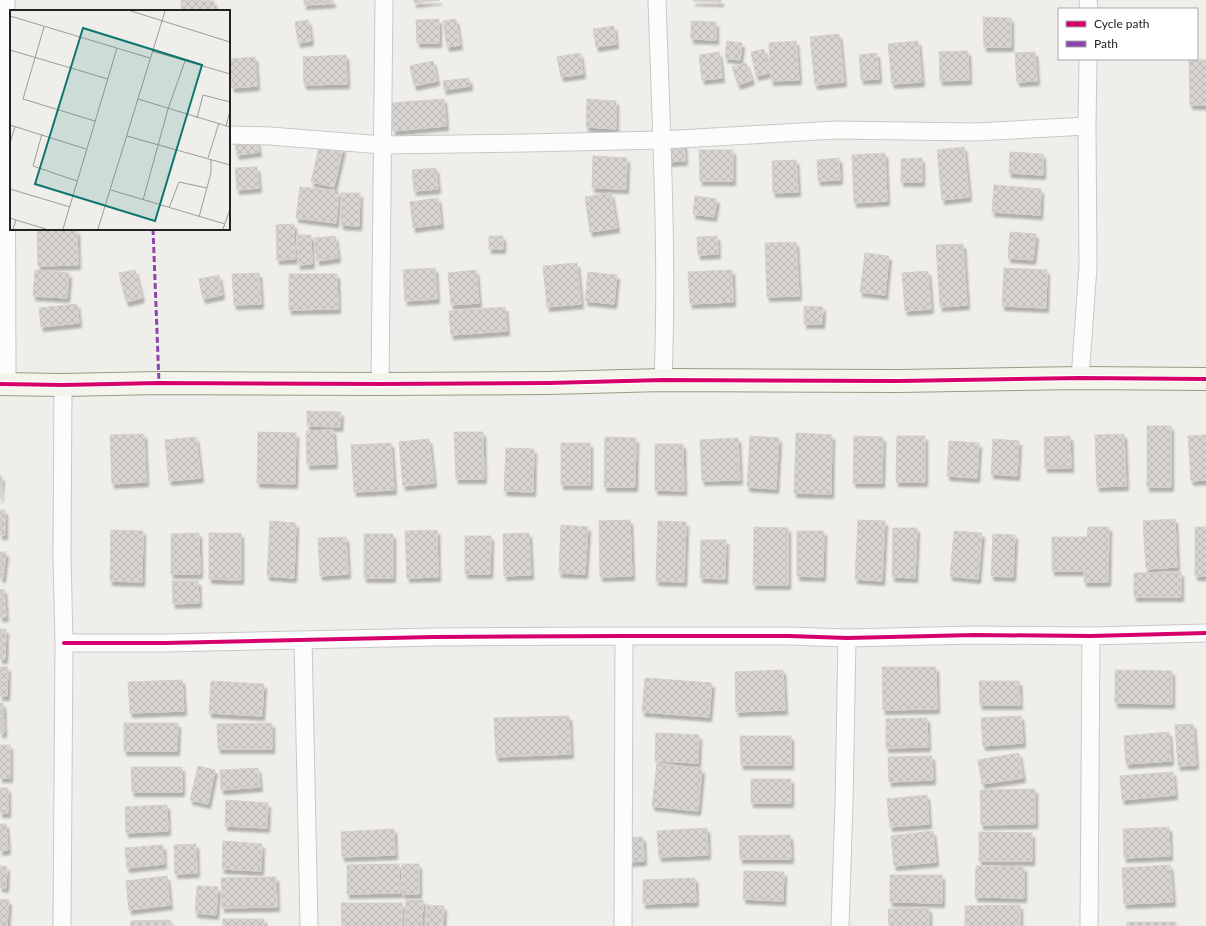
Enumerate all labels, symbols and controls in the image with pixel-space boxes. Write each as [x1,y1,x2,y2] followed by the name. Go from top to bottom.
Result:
[1058,8,1198,60] legend
[10,10,230,230] inset map
[1094,16,1149,31] text: Cycle path
[1094,36,1118,51] text: Path

